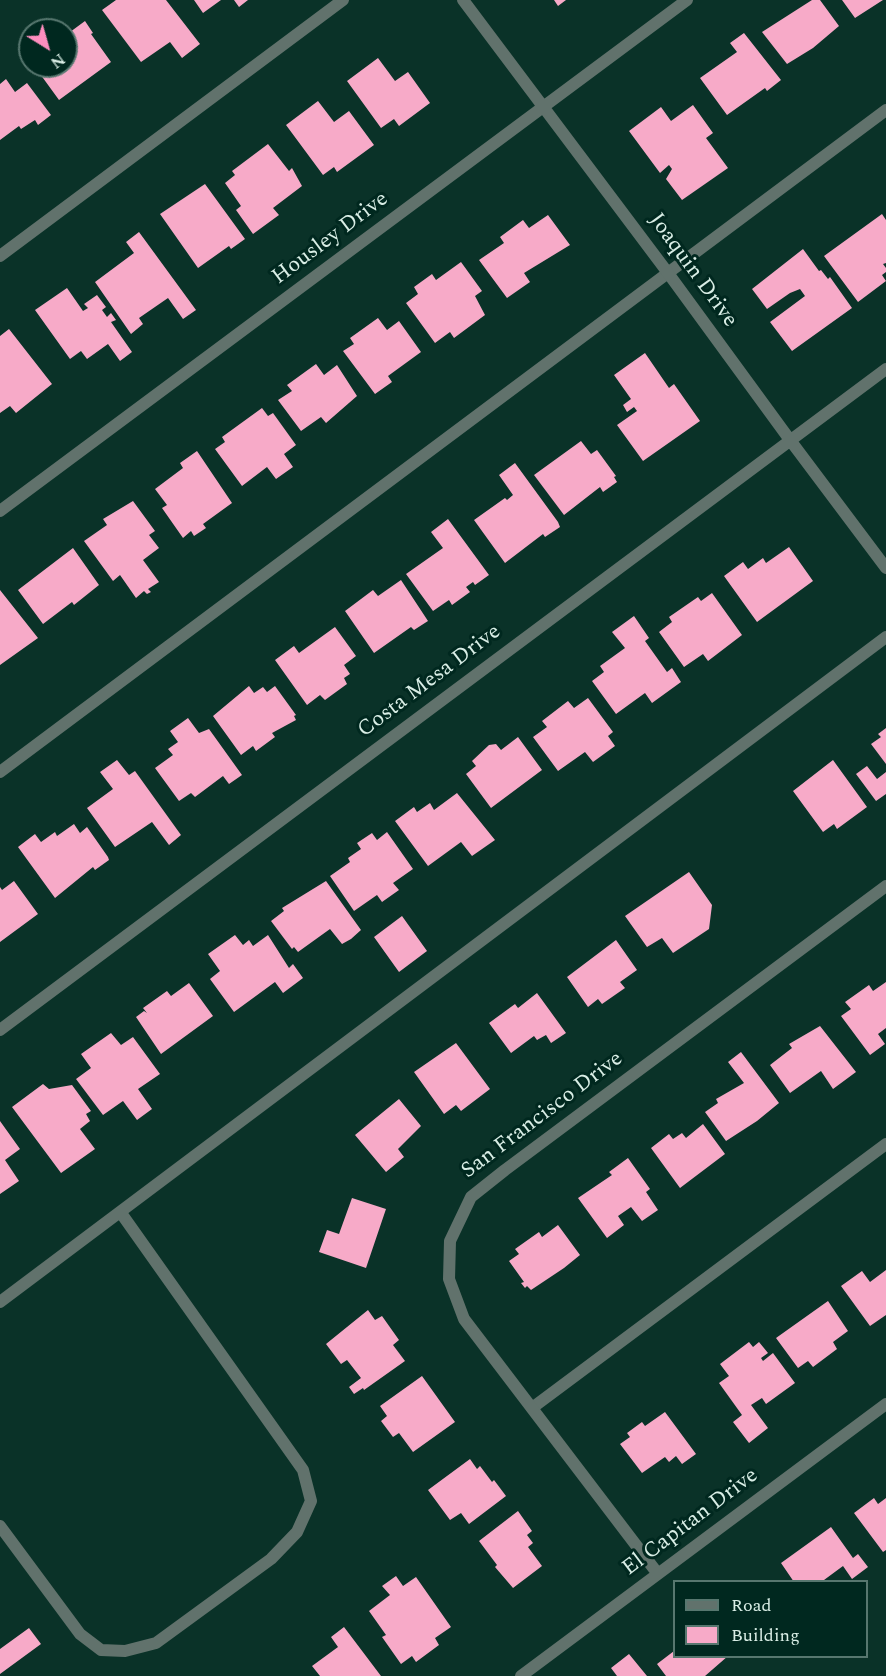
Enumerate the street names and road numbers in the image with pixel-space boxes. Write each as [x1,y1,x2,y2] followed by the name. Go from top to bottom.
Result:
[268,187,394,291] street label: Housley Drive
[642,209,742,333] street label: Joaquin Drive
[353,620,507,744] street label: Costa Mesa Drive
[457,1047,629,1185] street label: San Francisco Drive
[618,1463,764,1583] street label: El Capitan Drive

